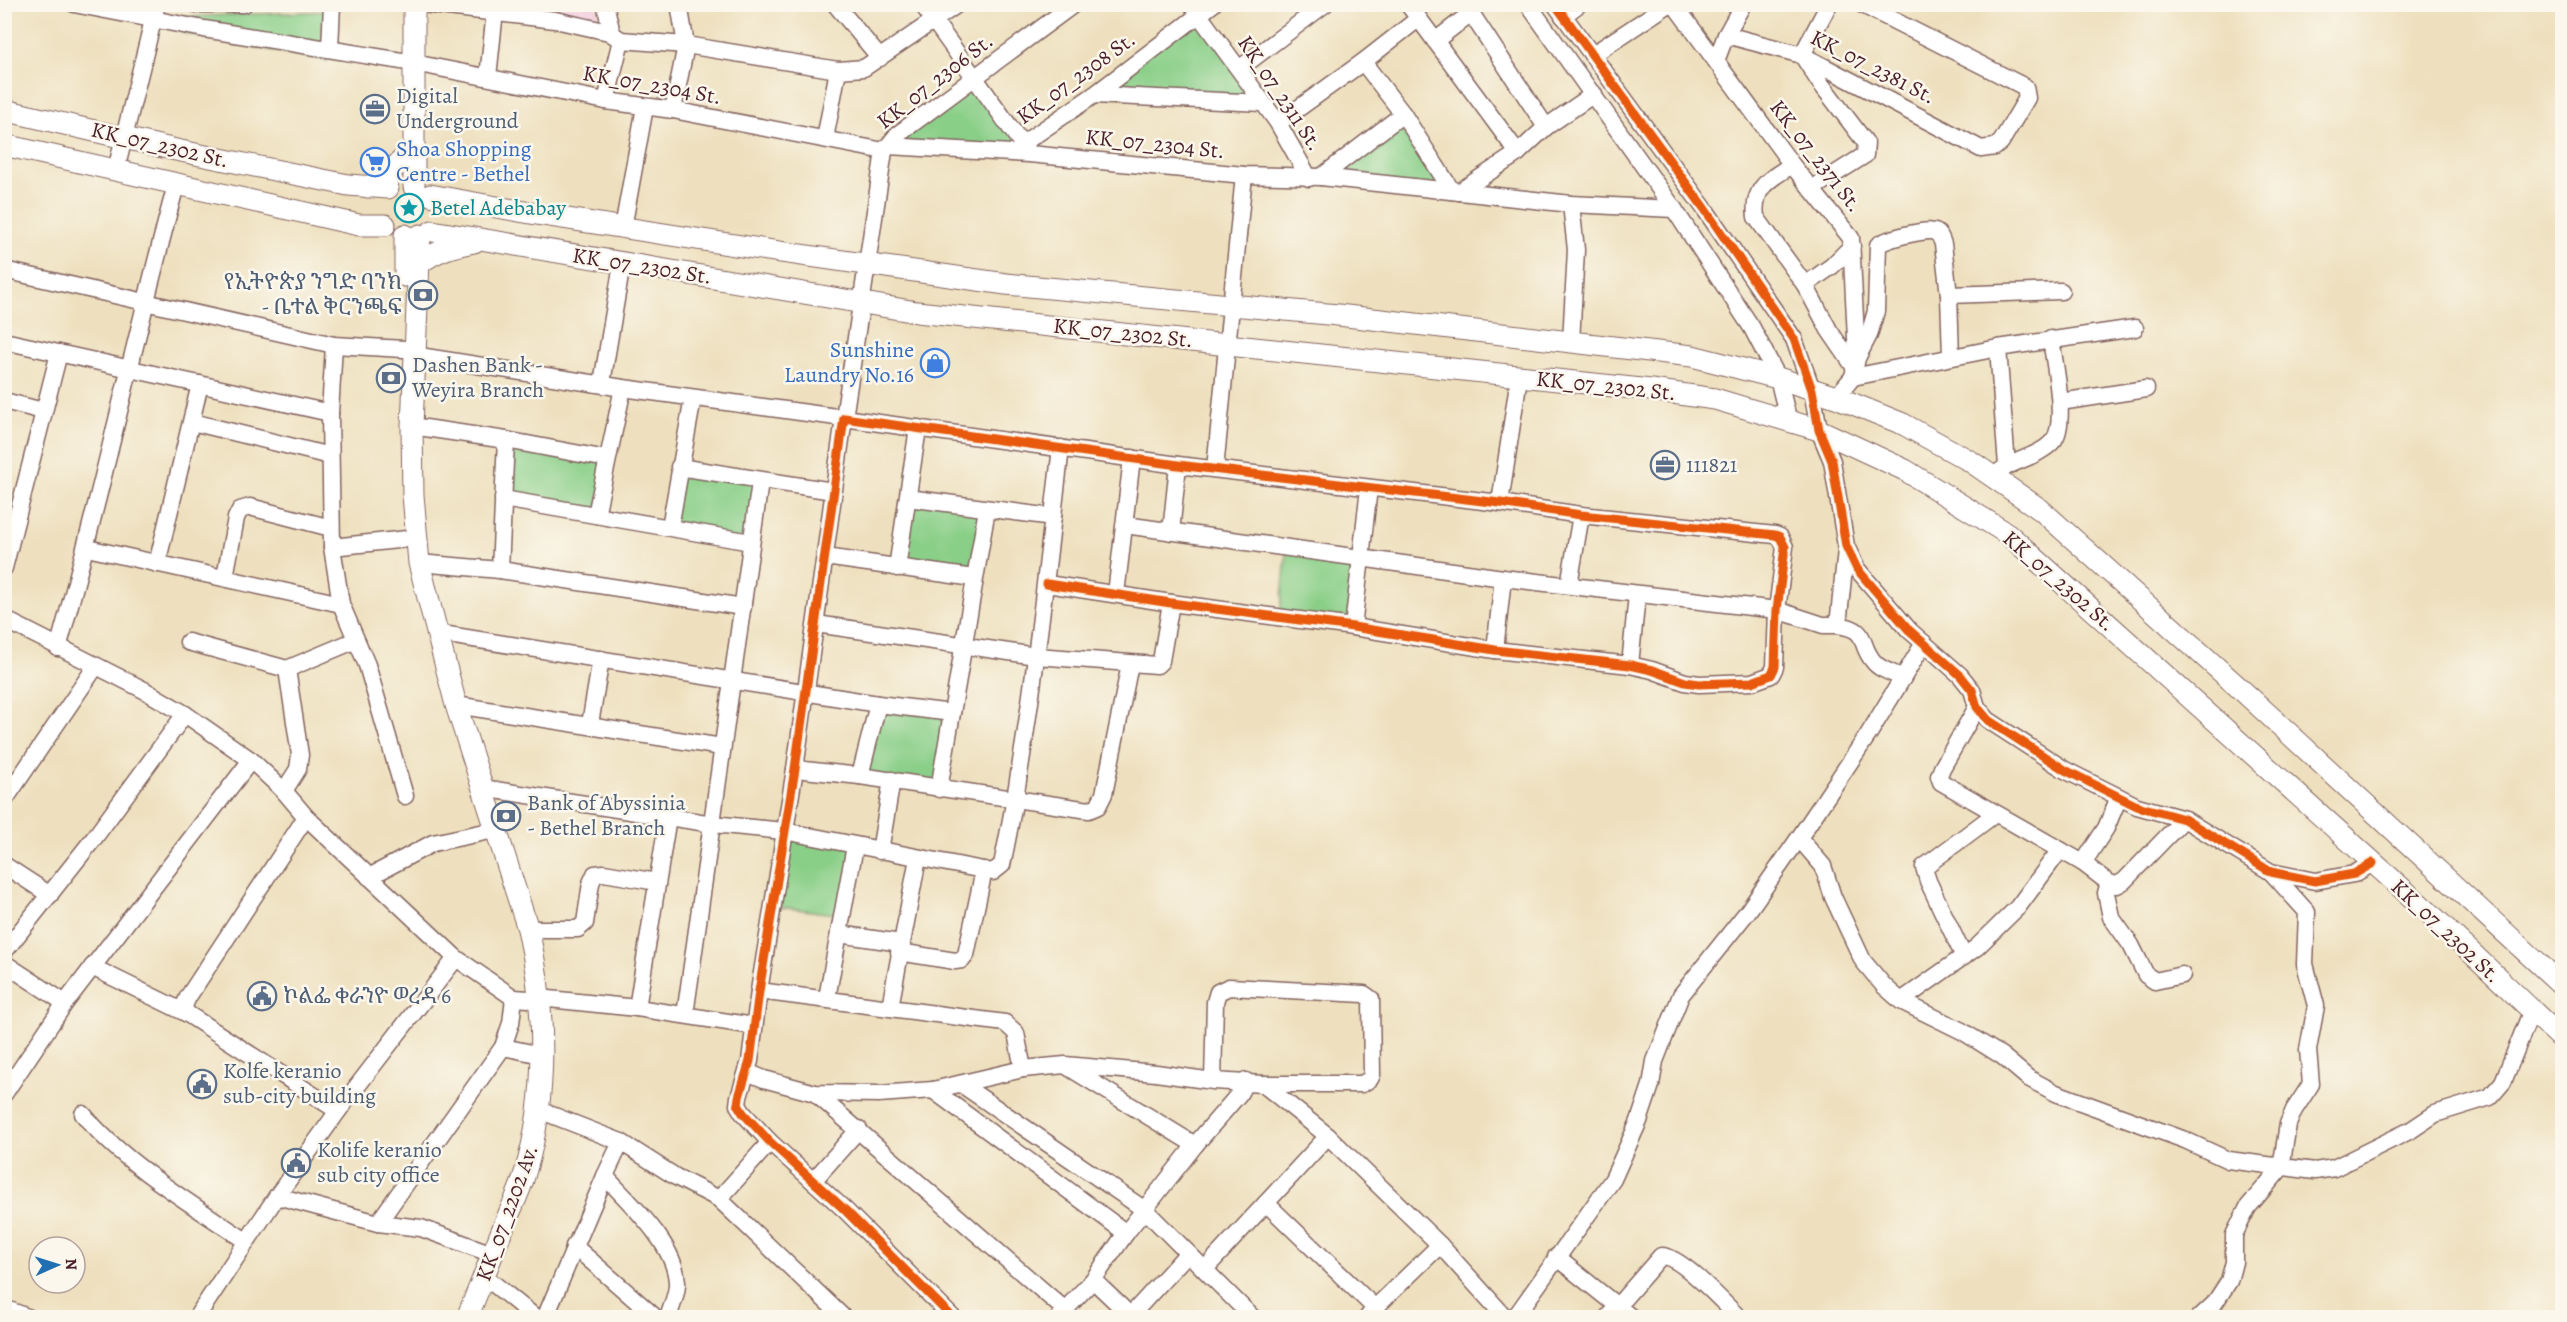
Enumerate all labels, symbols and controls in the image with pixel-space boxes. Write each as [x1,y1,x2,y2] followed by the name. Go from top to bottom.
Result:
[1805,23,1941,111] street label: KK_07_2381 St.
[1010,24,1142,132] street label: KK_07_2308 St.
[871,26,999,136] street label: KK_07_2306 St.
[1230,29,1330,157] street label: KK_07_2311 St.
[580,58,724,112] street label: KK_07_2304 St.
[396,81,519,136] place label: Digital Underground
[359,93,391,125] office icon: Digital Underground
[1763,94,1869,218] street label: KK_07_2371 St.
[88,115,232,175] street label: KK_07_2302 St.
[1084,122,1226,166] street label: KK_07_2304 St.
[396,134,531,189] place label: Shoa Shopping Centre - Bethel
[359,146,391,178] supermarket icon: Shoa Shopping Centre - Bethel
[393,192,425,224] place icon: Betel Adebabay
[430,193,566,223] place label: Betel Adebabay
[570,240,714,292] street label: KK_07_2302 St.
[224,267,402,322] place label: የኢትዮጵያ ንግድ ባንክ - ቤተል ቅርንጫፍ
[407,279,439,311] bank icon: የኢትዮጵያ ንግድ ባንክ - ቤተል ቅርንጫፍ
[1052,311,1194,355] street label: KK_07_2302 St.
[784,335,914,390] place label: Sunshine Laundry No.16
[919,347,951,379] shop icon: Sunshine Laundry No.16
[411,350,544,405] place label: Dashen Bank - Weyira Branch
[375,362,407,394] bank icon: Dashen Bank - Weyira Branch
[1535,364,1677,408] street label: KK_07_2302 St.
[1649,449,1681,481] office icon: 111821
[1686,450,1737,480] place label: 111821
[1996,524,2122,638] street label: KK_07_2302 St.
[527,788,687,843] place label: Bank of Abyssinia - Bethel Branch
[490,800,522,832] bank icon: Bank of Abyssinia - Bethel Branch
[2384,872,2508,990] street label: KK_07_2302 St.
[246,980,278,1012] public building icon: ኮልፌ ቀራንዮ ወረዳ 6
[283,981,451,1011] place label: ኮልፌ ቀራንዮ ወረዳ 6
[223,1056,376,1111] place label: Kolfe keranio sub-city building
[186,1068,218,1100] public building icon: Kolfe keranio sub-city building
[317,1135,442,1190] place label: Kolife keranio sub city office
[468,1140,546,1286] street label: KK_07_2202 Av.
[280,1147,312,1179] public building icon: Kolife keranio sub city office
[27,1235,87,1295] north arrow
[60,1258,82,1271] text: N

